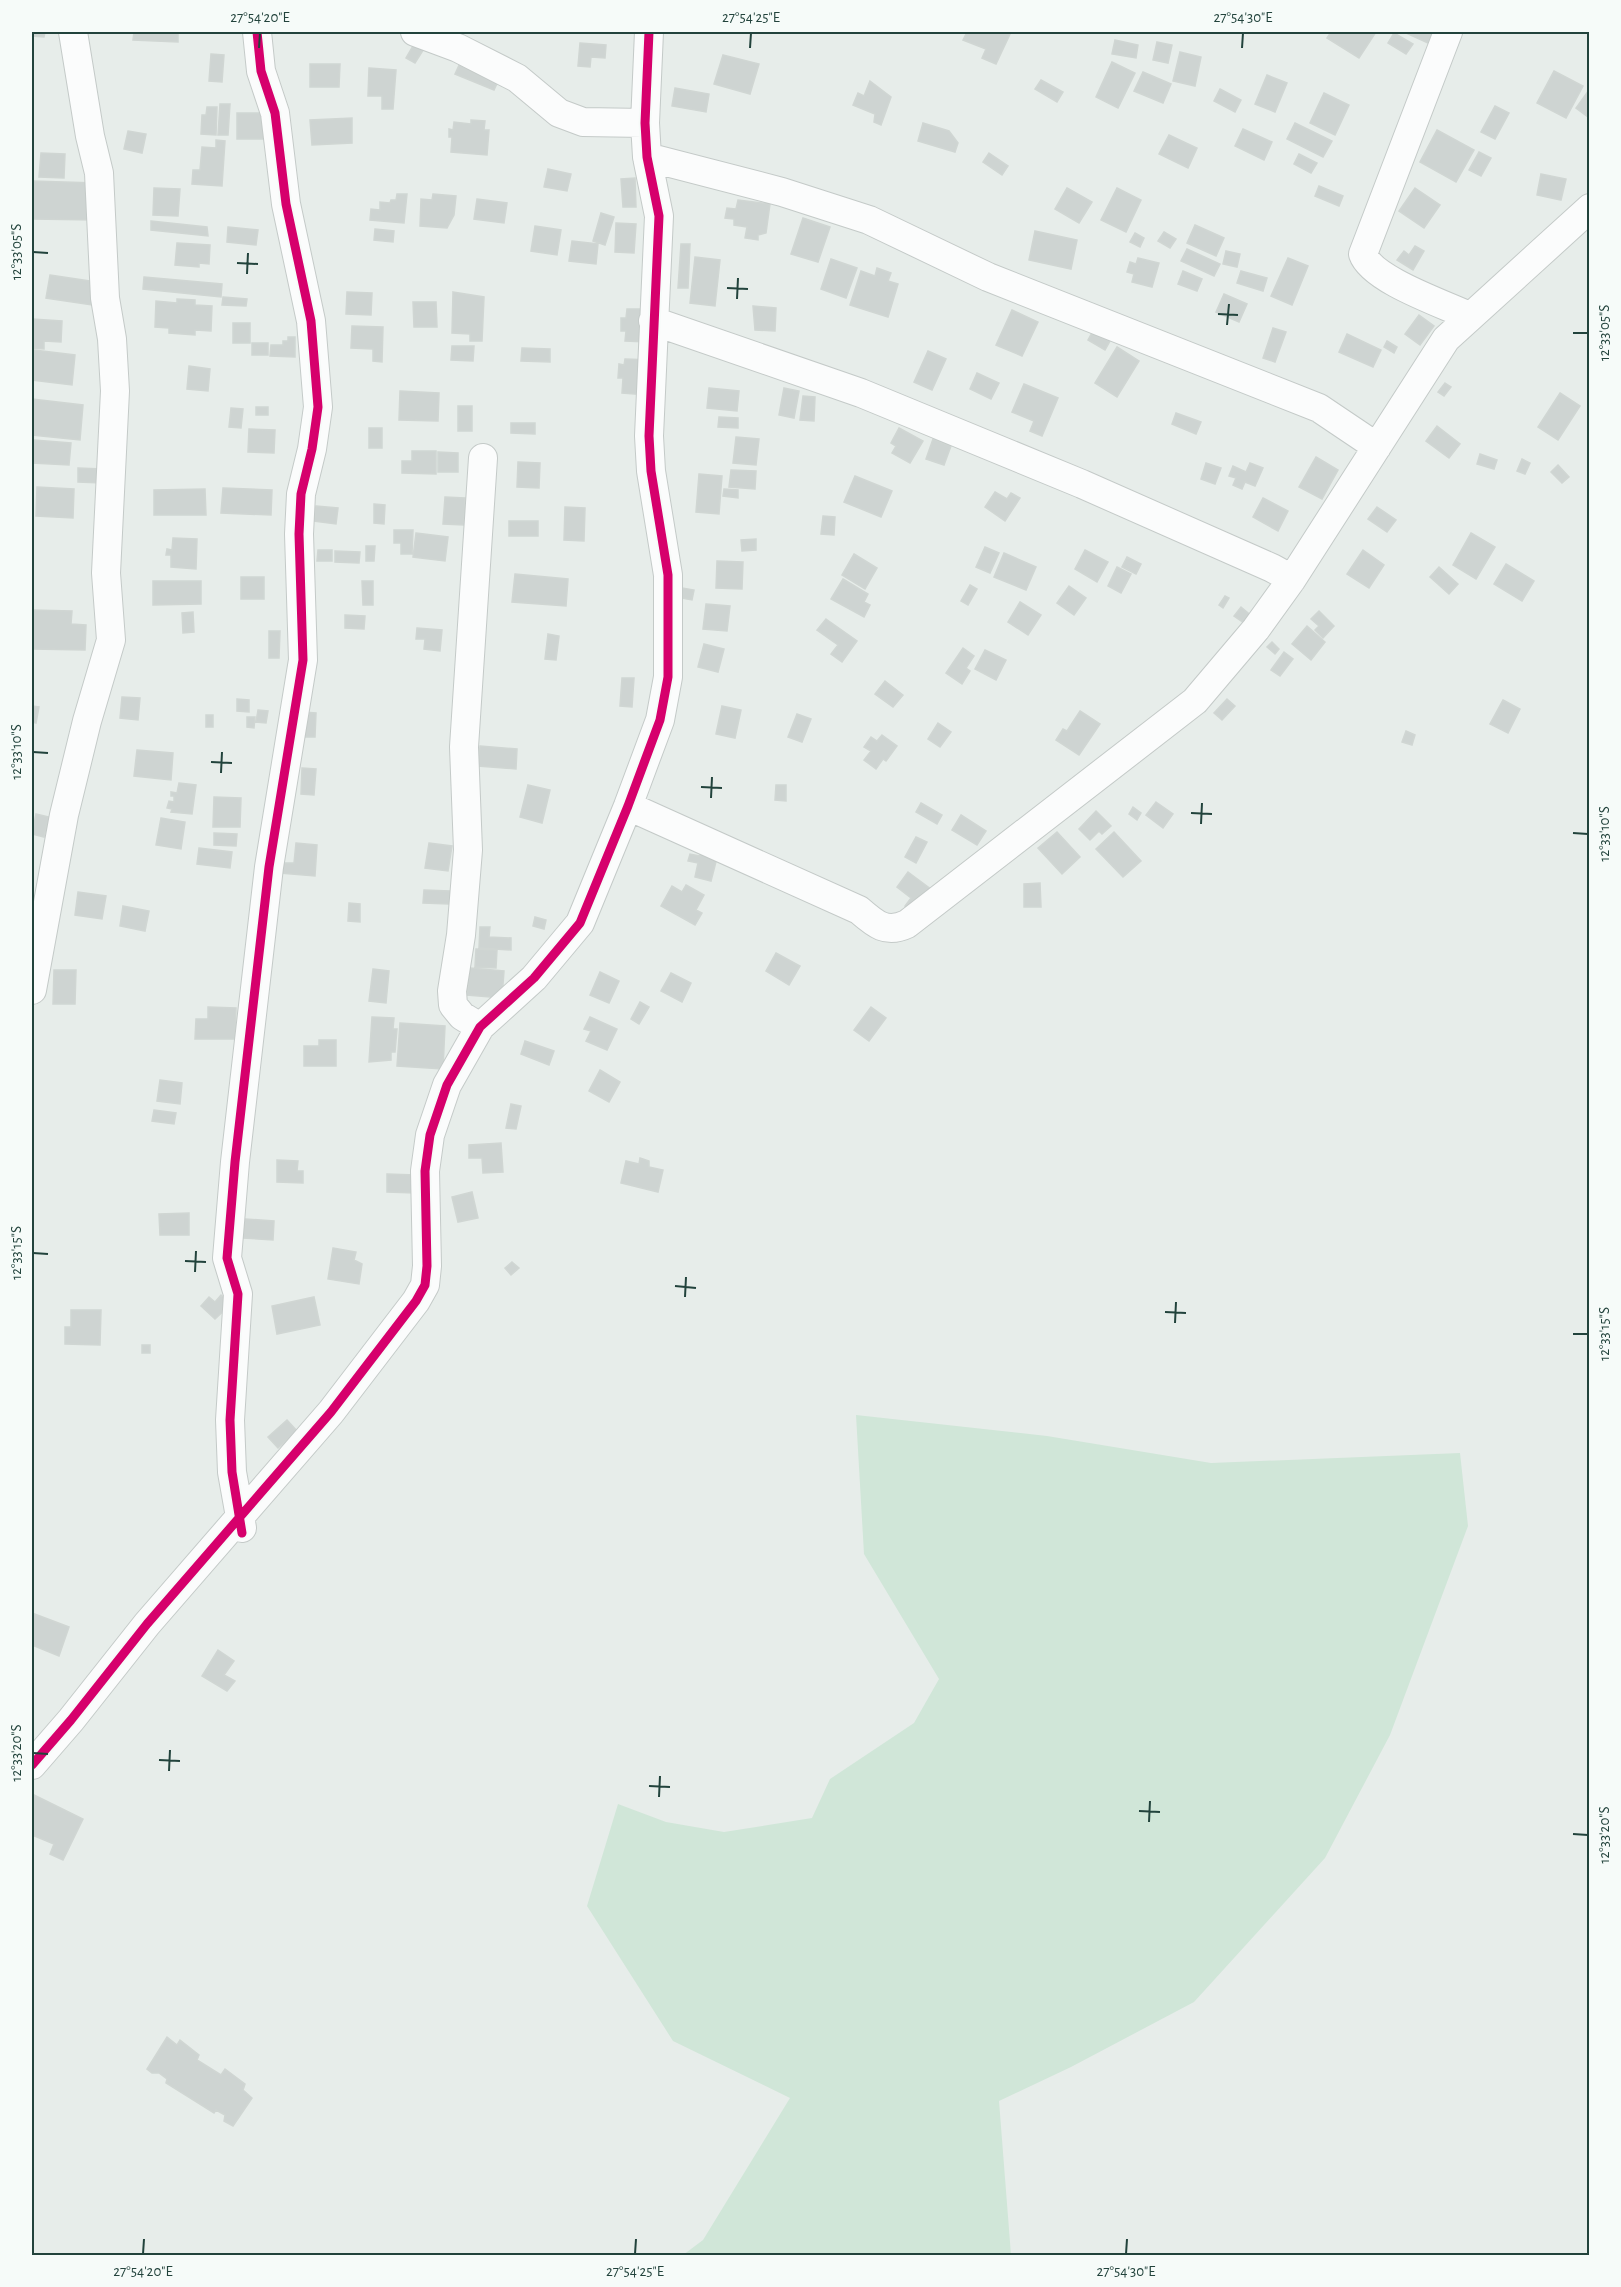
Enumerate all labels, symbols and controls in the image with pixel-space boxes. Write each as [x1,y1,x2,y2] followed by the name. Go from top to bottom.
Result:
[230,10,290,25] text: 27°54'20"E
[722,10,780,25] text: 27°54'25"E
[1214,10,1272,25] text: 27°54'30"E
[9,224,24,280] text: 12°33'05"S
[1597,305,1612,361] text: 12°33'05"S
[9,724,24,780] text: 12°33'10"S
[1597,806,1612,862] text: 12°33'10"S
[9,1226,24,1280] text: 12°33'15"S
[1597,1307,1612,1361] text: 12°33'15"S
[9,1724,24,1782] text: 12°33'20"S
[1597,1806,1612,1864] text: 12°33'20"S
[113,2264,173,2279] text: 27°54'20"E
[606,2264,664,2279] text: 27°54'25"E
[1097,2264,1155,2279] text: 27°54'30"E

